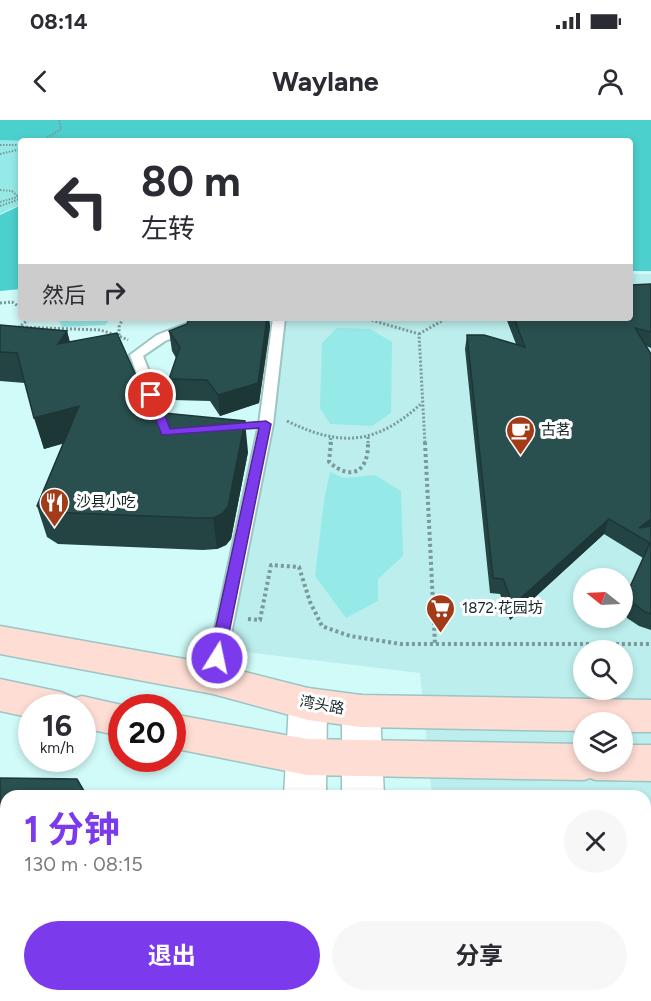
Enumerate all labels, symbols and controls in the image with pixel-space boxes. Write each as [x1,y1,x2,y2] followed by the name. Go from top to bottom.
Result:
[30,8,88,35] text: 08:14
[24,65,57,98] icon: back
[272,65,379,98] text: Waylane
[594,65,627,98] icon: person
[141,156,241,207] text: 80 m
[42,162,120,240] icon: left
[141,212,195,245] text: 左转
[98,276,131,309] icon: right
[42,282,86,309] text: 然后
[125,369,176,420] pin
[134,378,167,411] icon: arrive
[504,414,536,456] cafe icon: 古茗
[541,421,571,439] place label: 古茗
[39,486,71,528] restaurant icon: 沙县小吃
[76,493,136,511] place label: 沙县小吃
[573,568,633,628] north arrow
[573,568,633,772] map controls
[425,592,457,634] supermarket icon: 1872·花园坊
[462,599,543,617] place label: 1872·花园坊
[185,626,249,690] position arrow
[573,640,633,700] button: search
[298,692,346,718] street label: 湾头路
[108,694,186,772] speed limit sign: 20
[42,707,72,744] text: 16
[573,712,633,772] button: layers
[40,739,74,757] text: km/h
[24,808,120,851] text: 1 分钟
[564,810,627,873] button: close
[24,852,143,876] text: 130 m · 08:15
[24,921,320,990] button: 退出
[332,921,627,990] button: 分享

